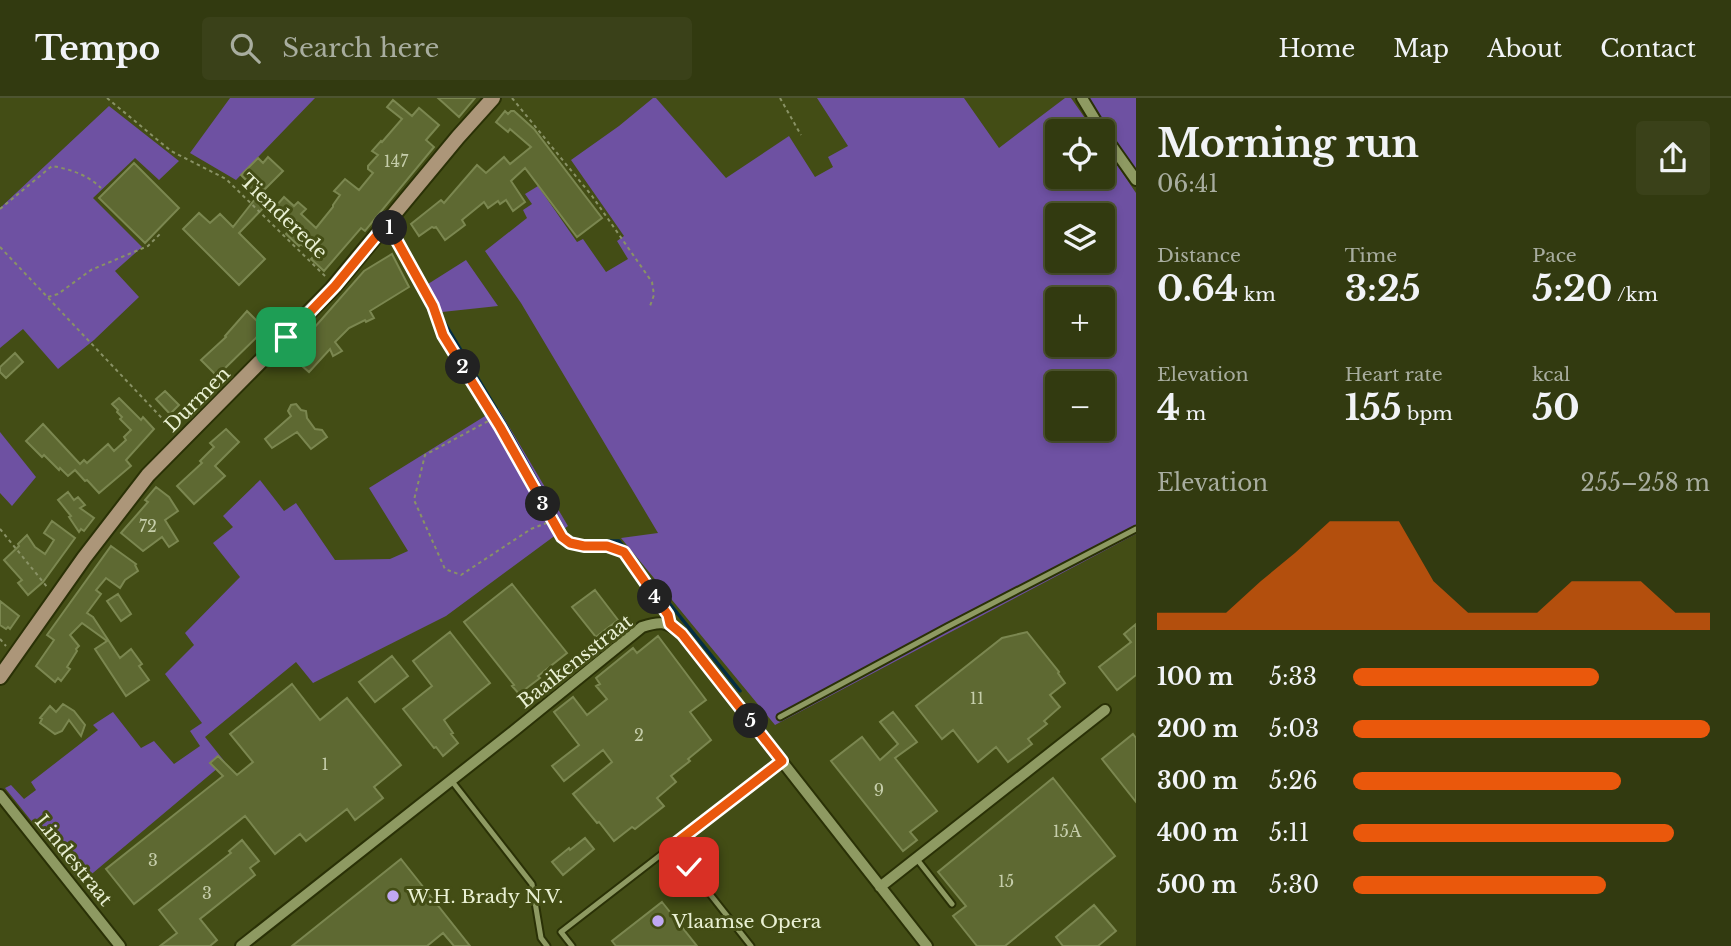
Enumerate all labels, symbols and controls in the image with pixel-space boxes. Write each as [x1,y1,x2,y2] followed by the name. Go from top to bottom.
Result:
[202,17,692,80] search box
[35,28,160,69] text: Tempo
[226,29,264,67] icon: search
[282,32,439,64] text: Search here
[1279,34,1355,63] text: Home
[1393,34,1449,63] text: Map
[1487,34,1562,63] text: About
[1600,34,1696,63] text: Contact
[1045,119,1115,441] map controls
[1045,119,1115,189] button: locate
[1157,120,1419,167] text: Morning run
[1636,121,1710,195] button: share
[384,151,409,171] house number: 147
[235,169,332,264] street label: Tienderede
[1157,170,1218,198] text: 06:41
[1045,203,1115,273] button: layers
[372,211,408,246] pin: 1
[385,216,394,239] text: 1
[1157,244,1241,267] text: Distance
[1345,244,1397,267] text: Time
[1532,244,1577,267] text: Pace
[1157,267,1238,310] text: 0.64
[1345,267,1421,310] text: 3:25
[1532,267,1612,310] text: 5:20
[1238,283,1276,306] text: km
[1612,283,1658,306] text: /km
[1045,287,1115,357] button: +
[256,307,316,367] pin
[267,318,305,356] icon: arrive
[446,350,480,384] pin: 2
[456,355,469,378] text: 2
[160,362,235,437] street label: Durmen
[1157,363,1249,386] text: Elevation
[1345,363,1443,386] text: Heart rate
[1532,363,1570,386] text: kcal
[1045,371,1115,441] button: −
[1157,386,1180,429] text: 4
[1345,386,1402,429] text: 155
[1532,386,1580,429] text: 50
[1180,402,1206,425] text: m
[1402,402,1453,425] text: bpm
[1157,469,1268,497] text: Elevation
[1581,469,1710,497] text: 255–258 m
[526,486,560,522] pin: 3
[536,492,549,515] text: 3
[139,516,157,536] house number: 72
[638,580,672,614] pin: 4
[648,585,661,608] text: 4
[514,609,638,713] street label: Baaikensstraat
[1157,663,1233,691] text: 100 m
[1269,663,1317,691] text: 5:33
[970,688,984,708] house number: 11
[734,704,768,738] pin: 5
[745,709,756,732] text: 5
[1157,715,1238,743] text: 200 m
[1269,715,1319,743] text: 5:03
[634,725,644,745] house number: 2
[321,754,329,774] house number: 1
[1157,767,1238,795] text: 300 m
[1269,767,1318,795] text: 5:26
[874,780,884,800] house number: 9
[30,810,118,911] street label: Lindestraat
[1157,819,1239,847] text: 400 m
[1269,819,1309,847] text: 5:11
[1053,821,1082,841] house number: 15A
[659,837,719,897] pin
[670,848,708,886] icon: check
[148,850,158,870] house number: 3
[998,871,1014,891] house number: 15
[1157,871,1237,899] text: 500 m
[1269,871,1319,899] text: 5:30
[202,883,212,903] house number: 3
[406,885,563,908] place label: W.H. Brady N.V.
[385,888,401,904] marker: W.H. Brady N.V.
[671,910,822,933] place label: Vlaamse Opera
[650,913,666,929] marker: Vlaamse Opera

